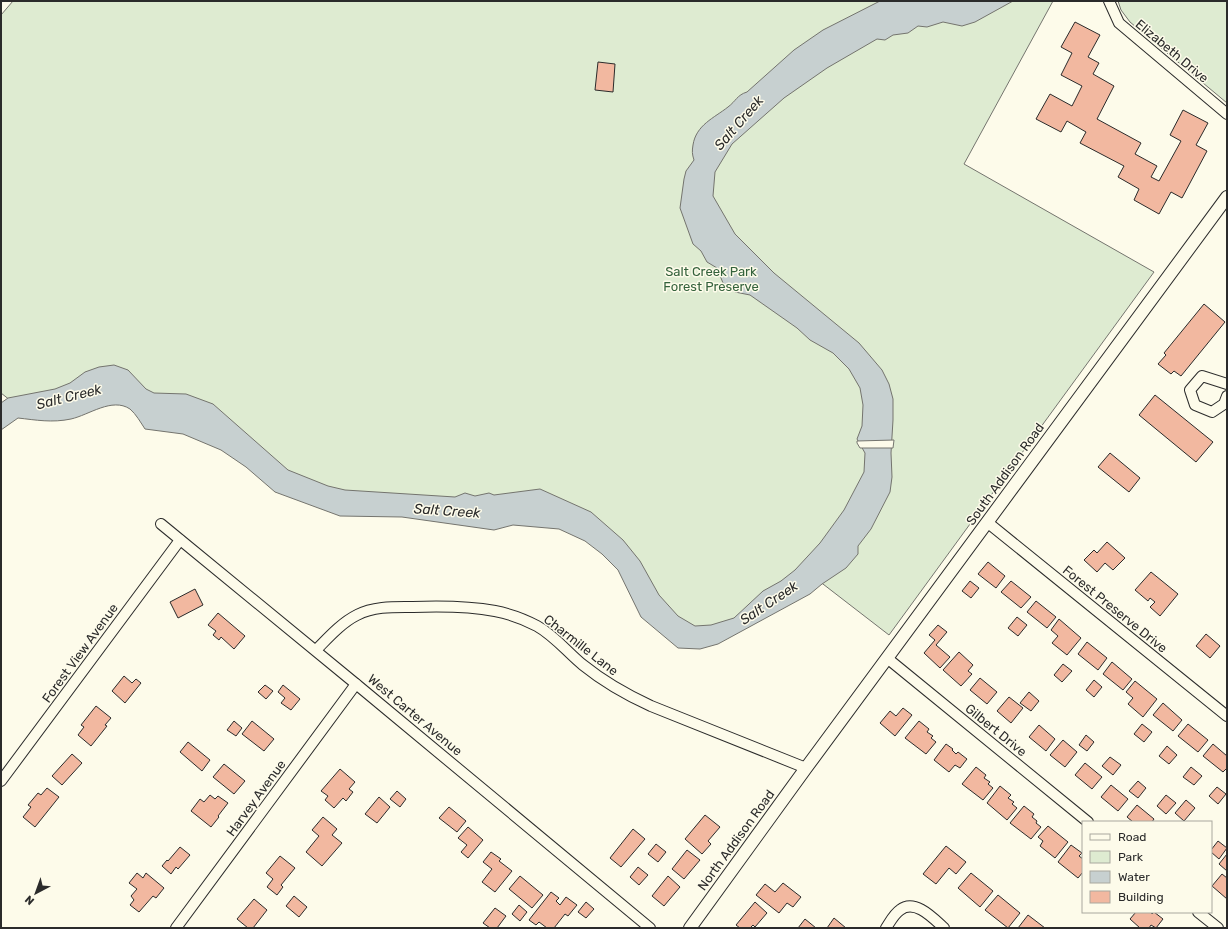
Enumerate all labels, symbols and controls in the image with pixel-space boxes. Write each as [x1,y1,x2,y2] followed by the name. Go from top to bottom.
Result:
[1133,16,1211,86] street label: Elizabeth Drive
[711,92,768,154] water label: Salt Creek
[663,264,759,294] park label: Salt Creek Park Forest Preserve
[35,381,104,413] water label: Salt Creek
[963,420,1047,528] street label: South Addison Road
[413,500,482,522] water label: Salt Creek
[1060,562,1170,656] street label: Forest Preserve Drive
[737,577,802,629] water label: Salt Creek
[39,601,121,705] street label: Forest View Avenue
[541,611,621,679] street label: Charmille Lane
[365,671,465,759] street label: West Carter Avenue
[962,701,1030,759] street label: Gilbert Drive
[223,757,289,839] street label: Harvey Avenue
[695,787,777,893] street label: North Addison Road
[1082,821,1212,913] legend
[1118,830,1146,844] text: Road
[1118,850,1144,864] text: Park
[1118,870,1150,884] text: Water
[16,873,56,913] north arrow
[1118,890,1164,904] text: Building
[22,893,37,908] text: N

